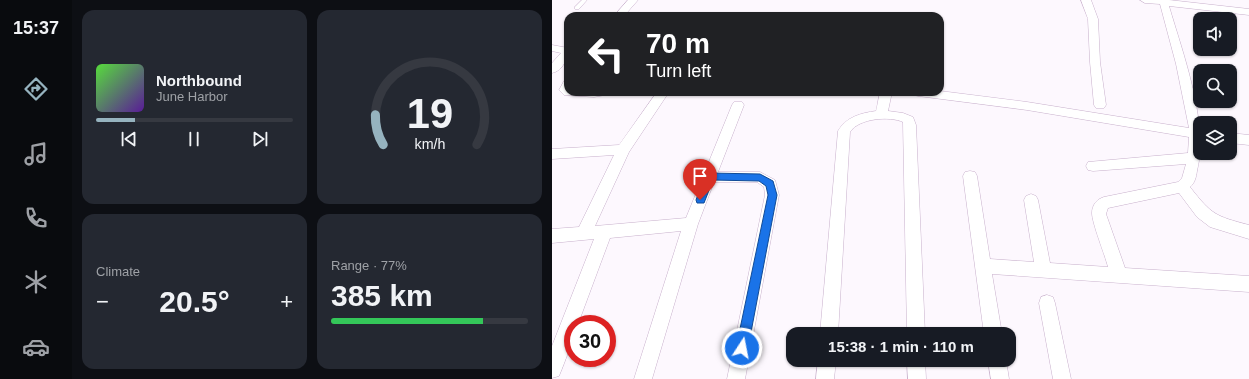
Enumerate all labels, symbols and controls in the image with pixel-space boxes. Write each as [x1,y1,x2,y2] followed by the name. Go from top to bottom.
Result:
[1193,12,1237,160] map controls
[1193,12,1237,56] button: sound
[13,18,59,38] text: 15:37
[580,28,632,80] icon: left
[646,28,710,59] text: 70 m
[646,61,711,81] text: Turn left
[1193,64,1237,108] button: search
[156,72,242,89] text: Northbound
[22,75,50,103] icon: directions
[156,89,228,104] text: June Harbor
[406,90,453,137] text: 19
[1193,116,1237,160] button: layers
[118,128,140,150] icon: previous
[183,128,205,150] icon: pause
[249,128,271,150] icon: next
[414,135,445,151] text: km/h
[22,140,50,168] icon: music
[683,159,717,200] pin
[689,165,711,187] icon: arrive
[22,204,50,232] icon: phone
[331,258,407,273] text: Range · 77%
[96,264,140,279] text: Climate
[22,268,50,296] icon: climate
[331,279,433,312] text: 385 km
[159,285,230,318] text: 20.5°
[96,289,109,314] text: −
[280,289,293,314] text: +
[564,315,616,367] speed limit sign: 30
[721,327,763,369] position arrow
[22,333,50,361] icon: car
[828,338,974,355] text: 15:38 · 1 min · 110 m

